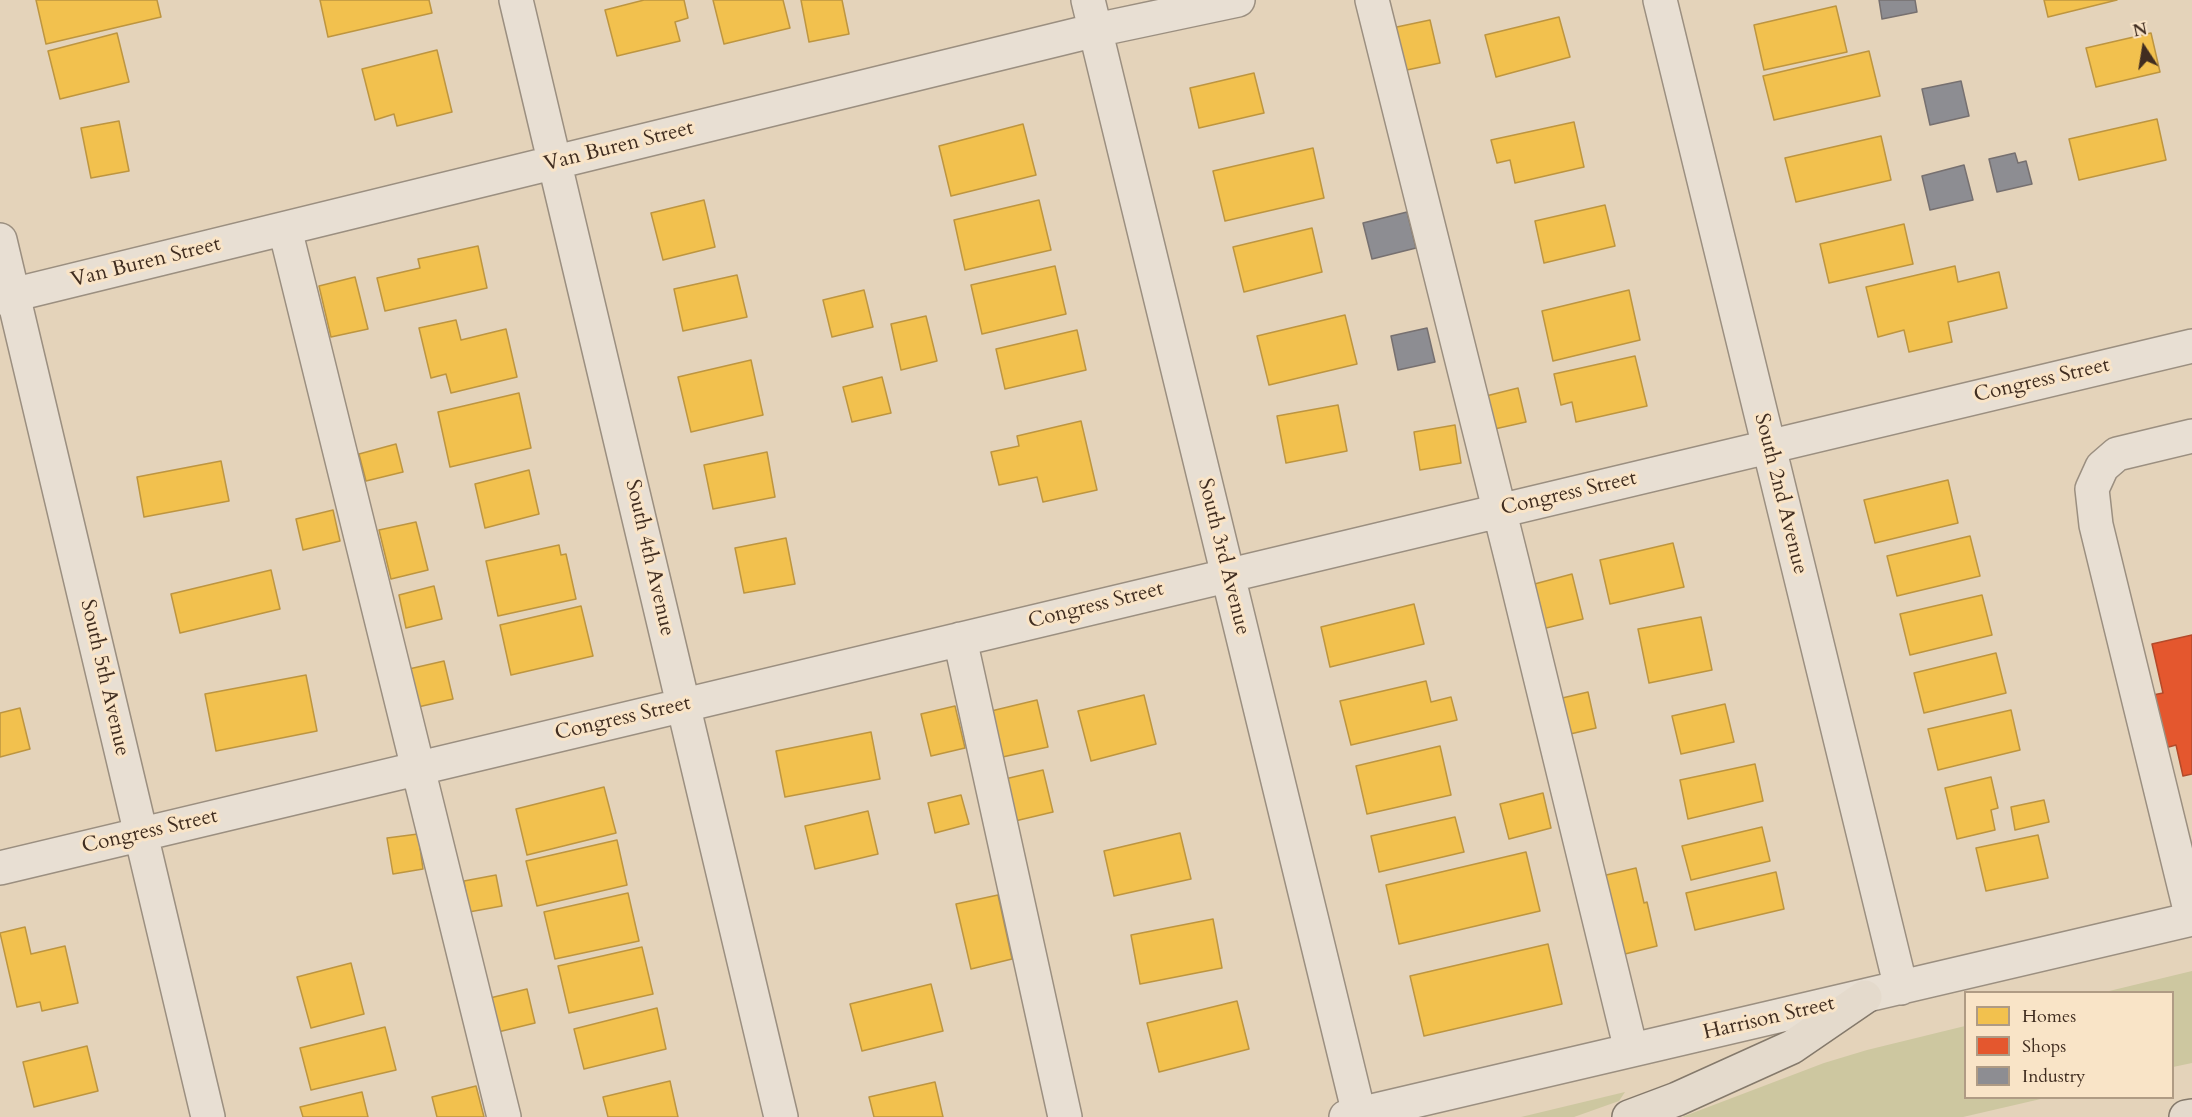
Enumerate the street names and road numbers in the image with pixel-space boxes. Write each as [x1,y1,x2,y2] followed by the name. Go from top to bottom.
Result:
[542,116,696,178] street label: Van Buren Street
[69,232,223,294] street label: Van Buren Street
[1972,353,2112,409] street label: Congress Street
[1748,411,1812,577] street label: South 2nd Avenue
[1499,466,1639,522] street label: Congress Street
[1191,476,1255,638] street label: South 3rd Avenue
[619,477,679,639] street label: South 4th Avenue
[1026,577,1166,635] street label: Congress Street
[74,597,134,759] street label: South 5th Avenue
[553,691,693,747] street label: Congress Street
[80,804,220,860] street label: Congress Street
[1701,992,1837,1046] street label: Harrison Street

